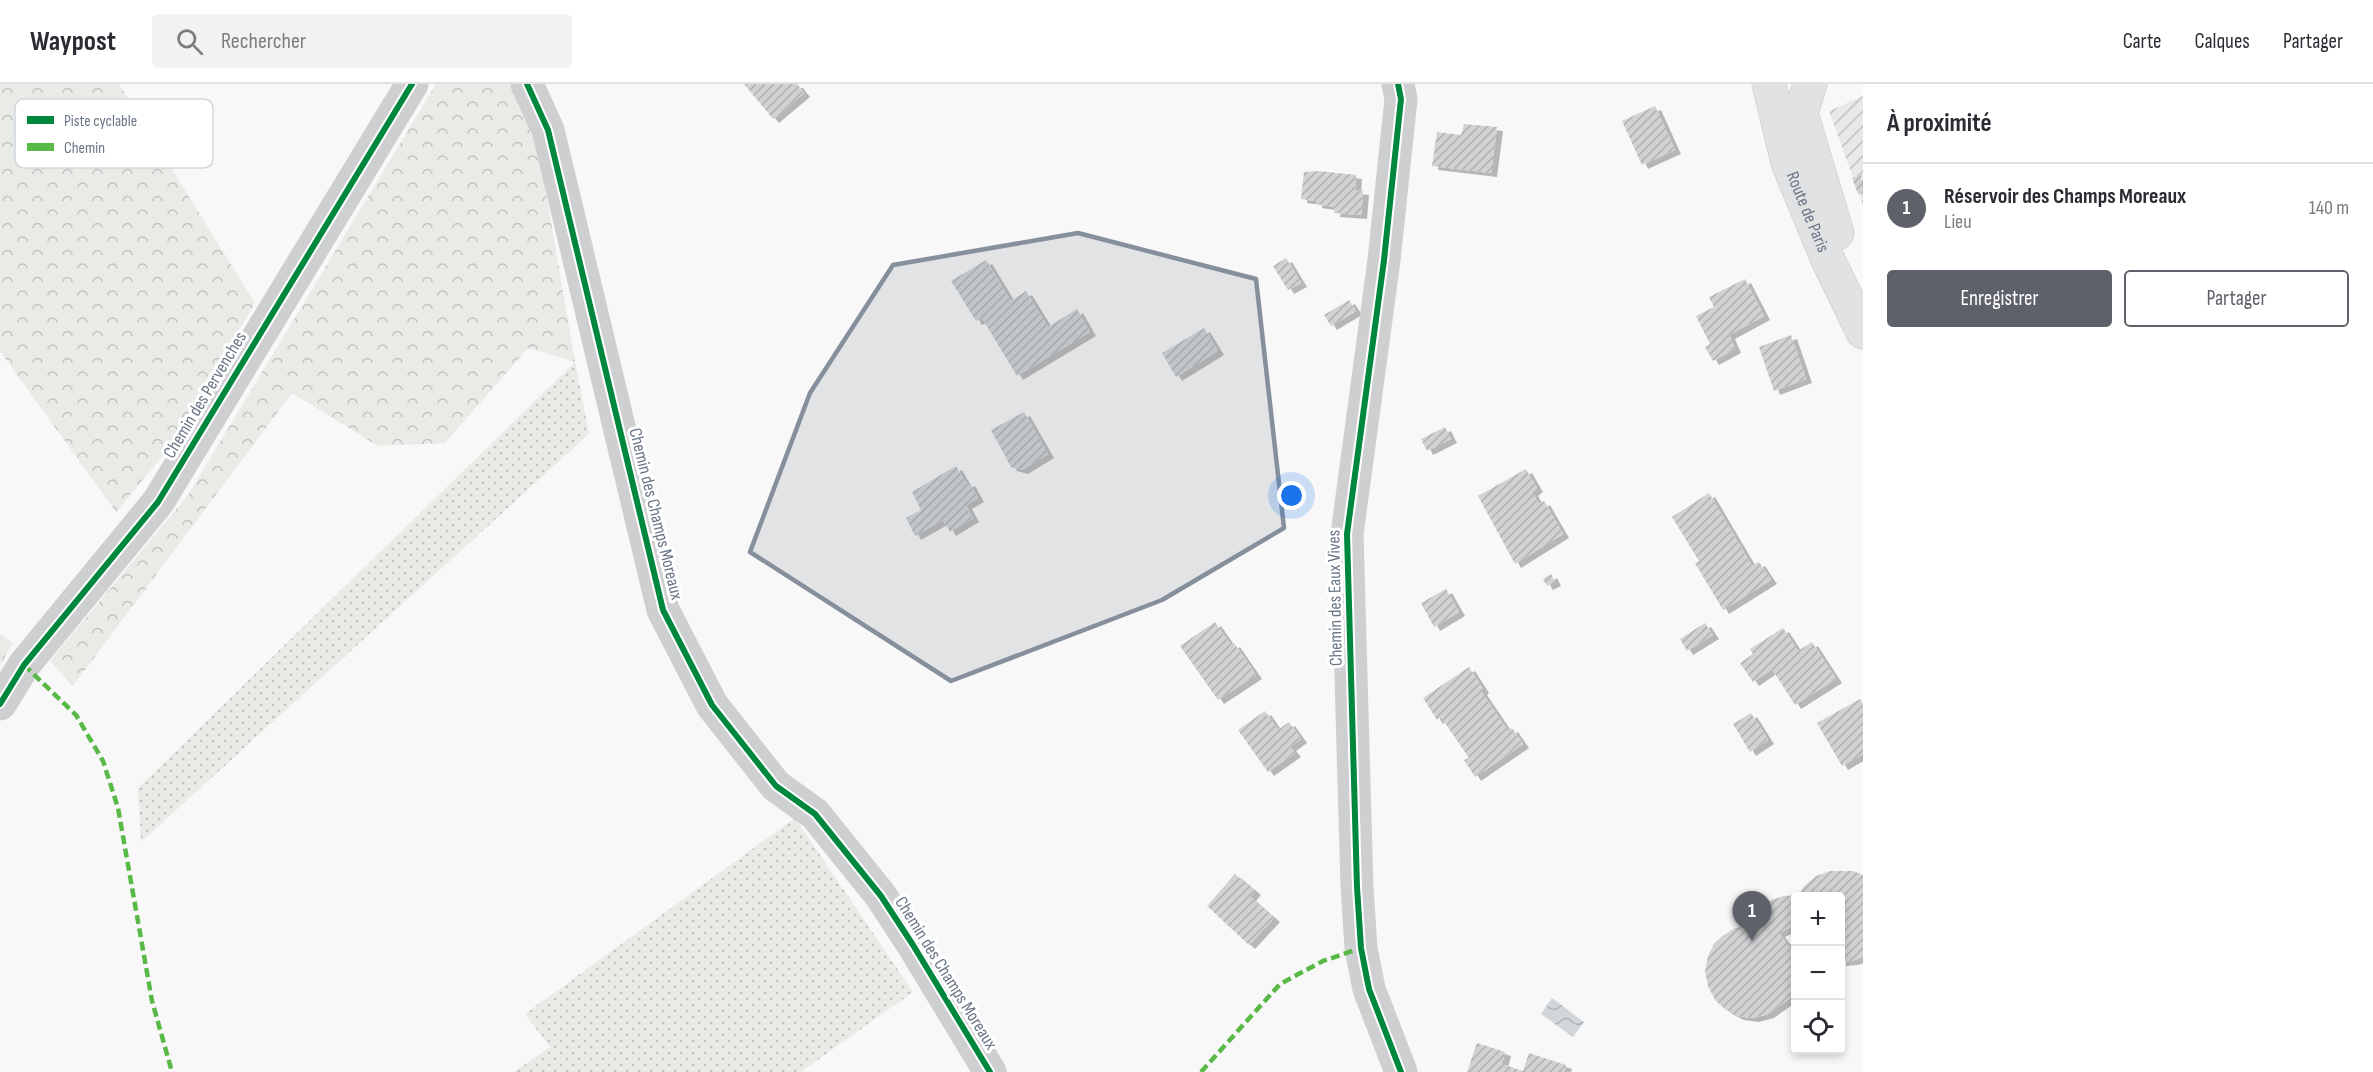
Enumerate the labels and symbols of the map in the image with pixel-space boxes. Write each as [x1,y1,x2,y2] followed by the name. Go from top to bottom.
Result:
[15,99,213,168] legend
[64,112,137,131] text: Piste cyclable
[64,139,105,158] text: Chemin
[1782,168,1834,255] street label: Route de Paris
[159,328,251,462] street label: Chemin des Pervenches
[624,426,688,602] street label: Chemin des Champs Moreaux
[1277,481,1306,510] your location
[1323,530,1347,666] street label: Chemin des Eaux Vives
[1732,892,1772,941] pin: 1
[890,893,1002,1054] street label: Chemin des Champs Moreaux

